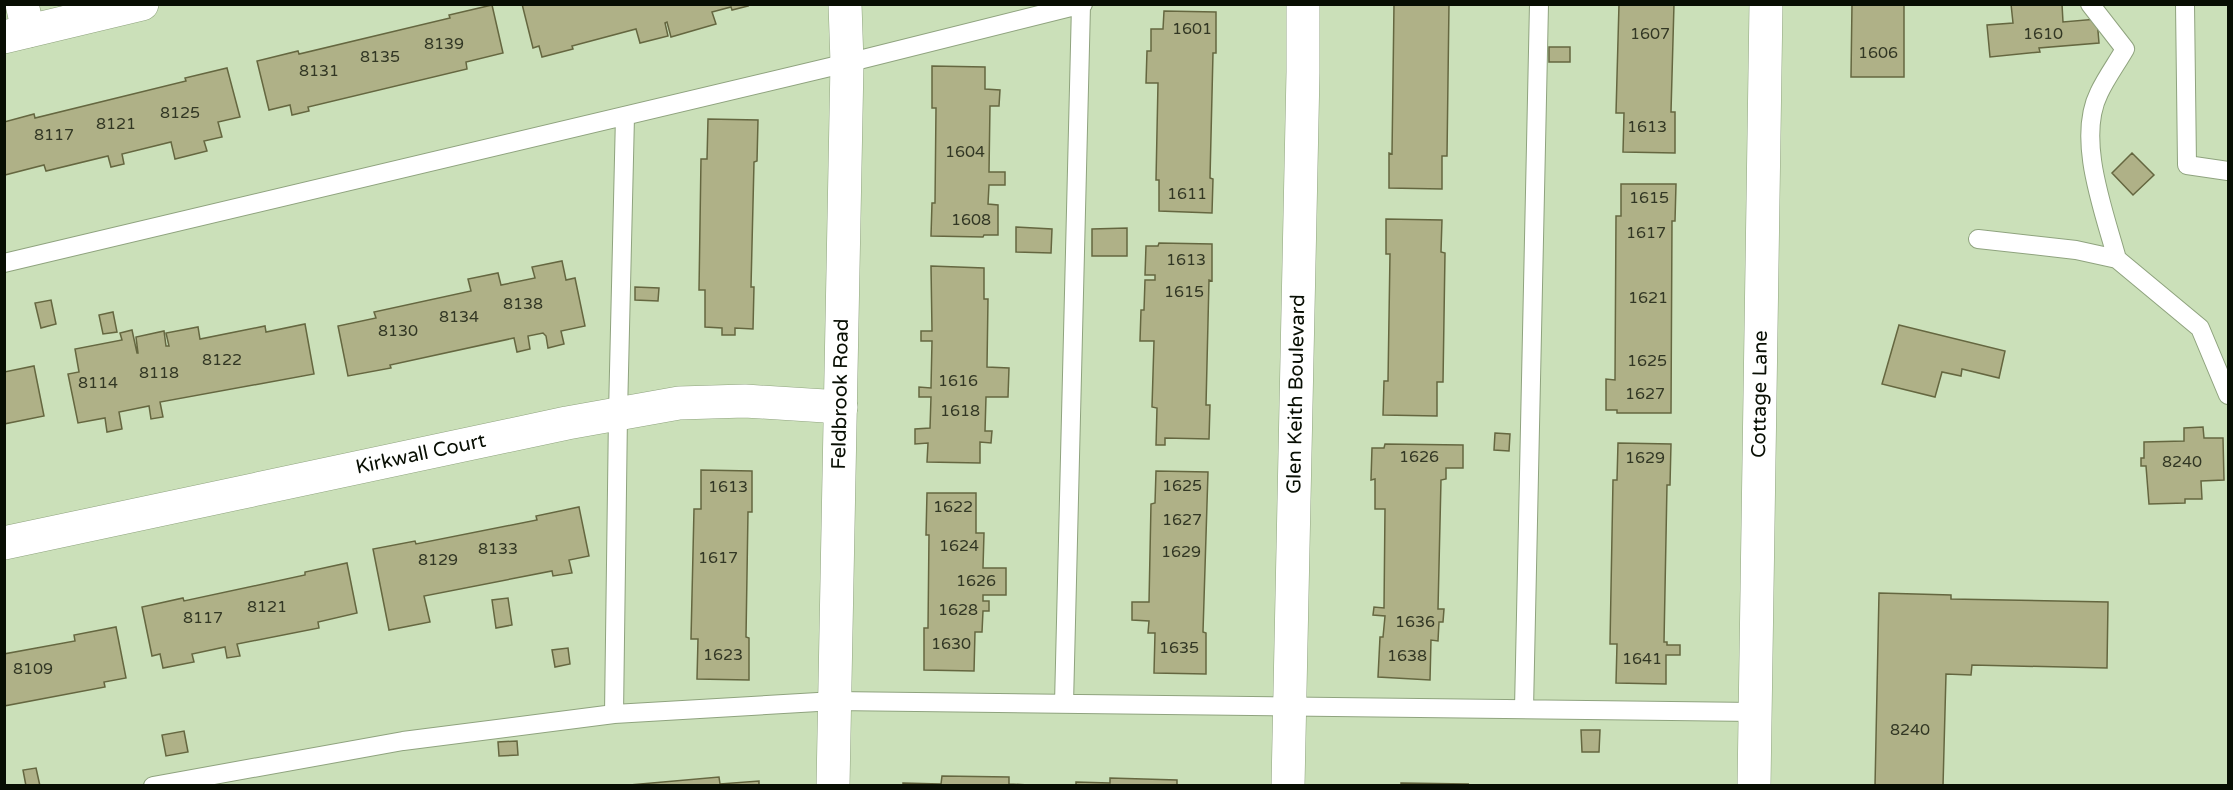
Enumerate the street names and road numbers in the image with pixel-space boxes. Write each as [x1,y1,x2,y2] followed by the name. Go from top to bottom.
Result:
[1282,294,1310,494] street label: Glen Keith Boulevard
[827,318,854,470] street label: Feldbrook Road
[1747,330,1773,458] street label: Cottage Lane
[353,429,488,480] street label: Kirkwall Court

